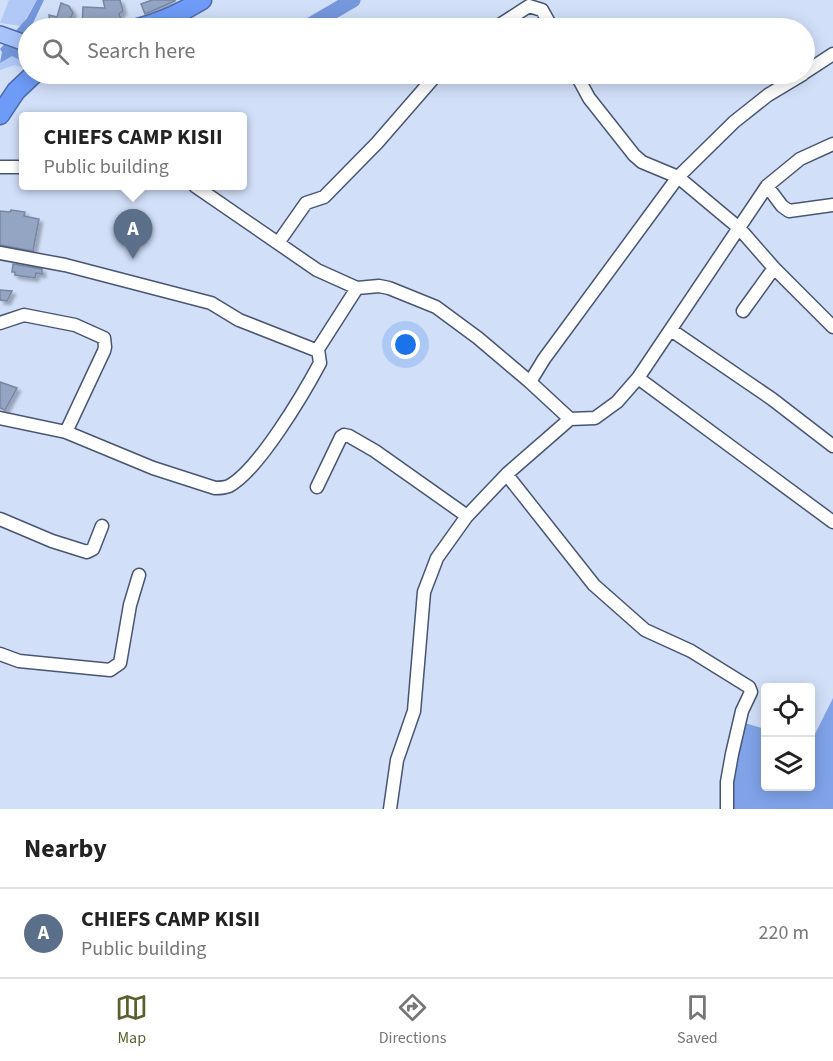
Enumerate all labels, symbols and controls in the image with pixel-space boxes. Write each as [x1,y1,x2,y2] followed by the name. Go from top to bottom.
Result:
[18,18,815,84] search box
[39,35,72,68] icon: search
[87,35,195,67] text: Search here
[19,112,247,190] popup
[43,121,223,153] text: CHIEFS CAMP KISII
[43,153,169,181] text: Public building
[114,210,152,259] pin: A
[391,330,420,359] your location
[761,683,815,791] map controls
[761,683,815,737] button: locate
[761,737,815,791] button: layers
[24,830,107,867] text: Nearby
[81,903,260,935] text: CHIEFS CAMP KISII
[38,919,49,947] text: A
[759,919,809,947] text: 220 m
[81,935,206,963] text: Public building
[115,991,148,1049] tab: Map
[379,991,446,1049] tab: Directions
[677,991,718,1049] tab: Saved

